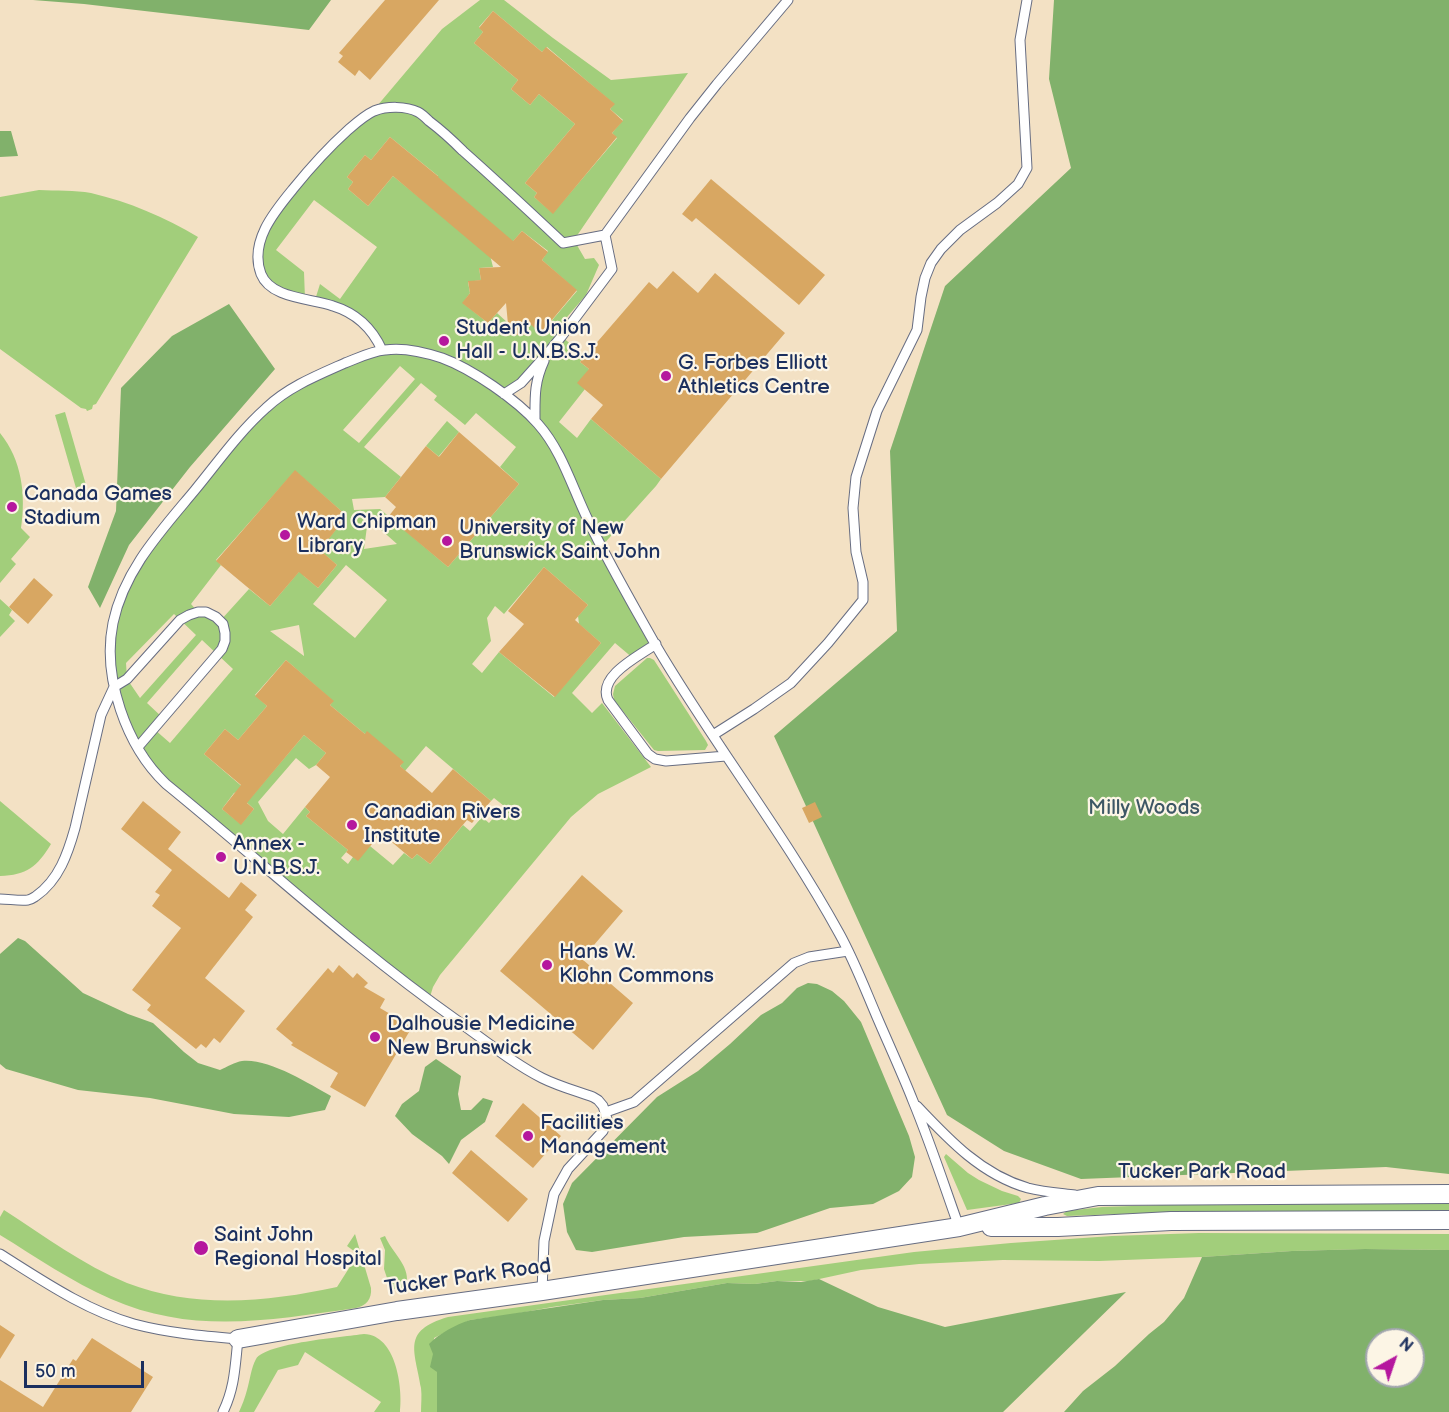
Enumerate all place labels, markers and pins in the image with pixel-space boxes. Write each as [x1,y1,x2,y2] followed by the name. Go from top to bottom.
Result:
[456,316,599,366] place label: Student Union Hall - U.N.B.S.J.
[437,334,451,348] marker: Student Union Hall - U.N.B.S.J.
[678,351,830,401] place label: G. Forbes Elliott Athletics Centre
[659,369,673,383] marker: G. Forbes Elliott Athletics Centre
[24,482,172,532] place label: Canada Games Stadium
[5,500,19,514] marker: Canada Games Stadium
[297,510,436,560] place label: Ward Chipman Library
[459,516,660,566] place label: University of New Brunswick Saint John
[278,528,292,542] marker: Ward Chipman Library
[440,534,454,548] marker: University of New Brunswick Saint John
[364,800,520,850] place label: Canadian Rivers Institute
[345,818,359,832] marker: Canadian Rivers Institute
[233,832,320,882] place label: Annex - U.N.B.S.J.
[214,850,228,864] marker: Annex - U.N.B.S.J.
[559,940,714,990] place label: Hans W. Klohn Commons
[540,958,554,972] marker: Hans W. Klohn Commons
[387,1012,575,1062] place label: Dalhousie Medicine New Brunswick
[368,1030,382,1044] marker: Dalhousie Medicine New Brunswick
[540,1111,666,1161] place label: Facilities Management
[521,1129,535,1143] marker: Facilities Management
[214,1223,382,1273] place label: Saint John Regional Hospital
[192,1239,210,1257] marker: Saint John Regional Hospital

